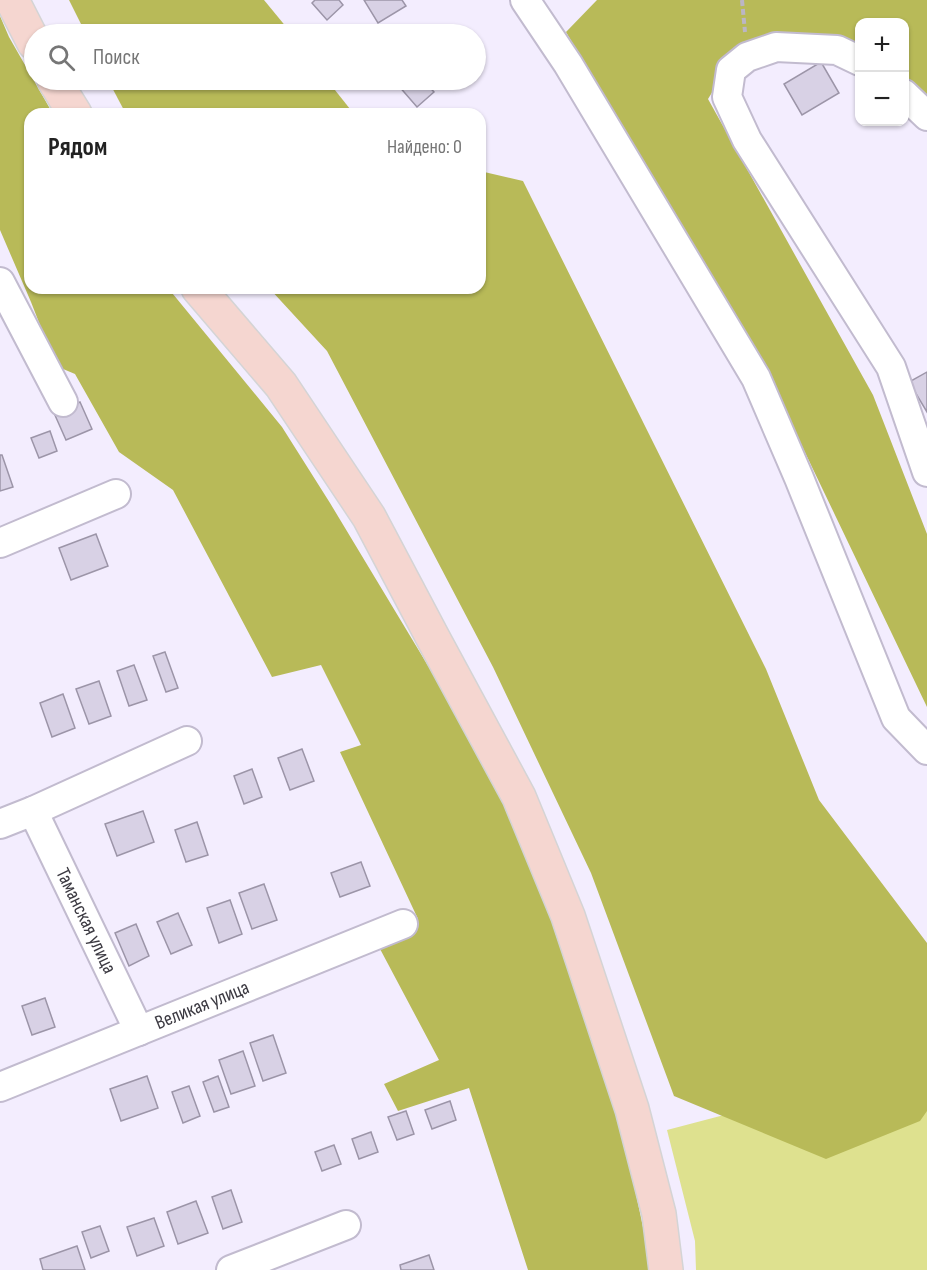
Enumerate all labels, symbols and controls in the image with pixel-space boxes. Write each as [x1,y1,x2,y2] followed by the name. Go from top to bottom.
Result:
[855,18,909,126] map controls
[855,18,909,72] button: +
[24,24,486,90] search box
[45,41,78,74] icon: search
[93,44,139,71] text: Поиск
[855,72,909,126] button: −
[48,132,107,163] text: Рядом
[387,135,462,159] text: Найдено: 0
[50,864,122,978] street label: Таманская улица
[152,976,253,1035] street label: Великая улица

